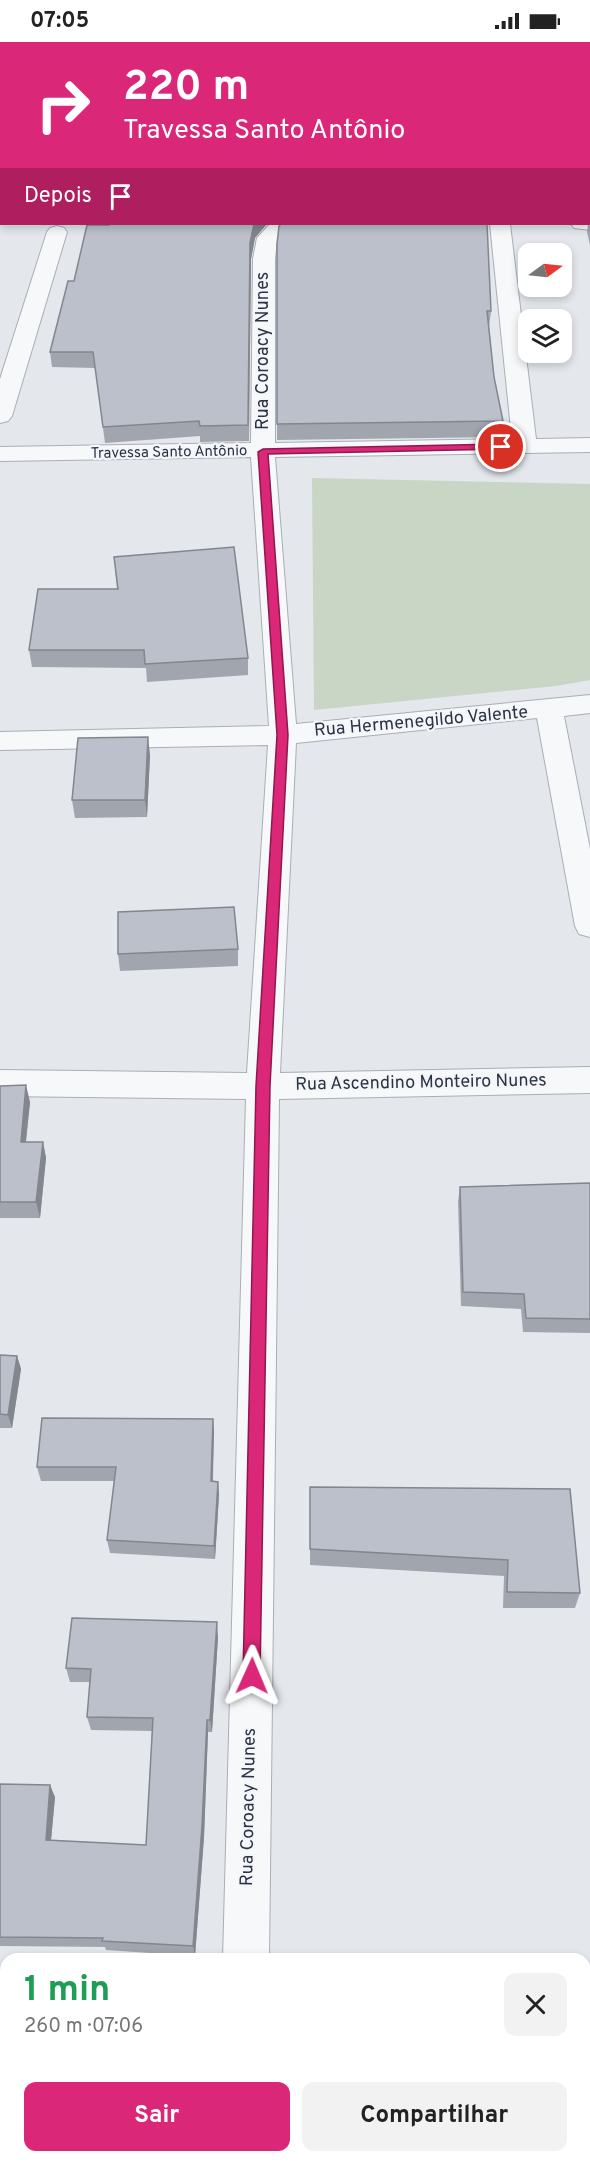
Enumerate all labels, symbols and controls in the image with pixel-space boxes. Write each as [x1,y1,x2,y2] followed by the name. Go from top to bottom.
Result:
[30,8,89,35] text: 07:05
[123,62,249,115] text: 220 m
[24,66,102,144] icon: right
[123,114,405,148] text: Travessa Santo Antônio
[104,180,137,213] icon: arrive
[24,183,92,210] text: Depois
[518,243,572,297] north arrow
[518,243,572,363] map controls
[252,272,275,430] street label: Rua Coroacy Nunes
[518,309,572,363] button: layers
[475,421,526,472] pin
[484,430,517,463] icon: arrive
[90,442,248,464] street label: Travessa Santo Antônio
[313,701,529,743] street label: Rua Hermenegildo Valente
[295,1069,547,1097] street label: Rua Ascendino Monteiro Nunes
[220,1644,284,1708] position arrow
[236,1728,262,1886] street label: Rua Coroacy Nunes
[24,1968,110,2014] text: 1 min
[504,1973,567,2036] button: close
[24,2014,143,2040] text: 260 m · 07:06
[24,2082,290,2151] button: Sair
[302,2082,567,2151] button: Compartilhar

